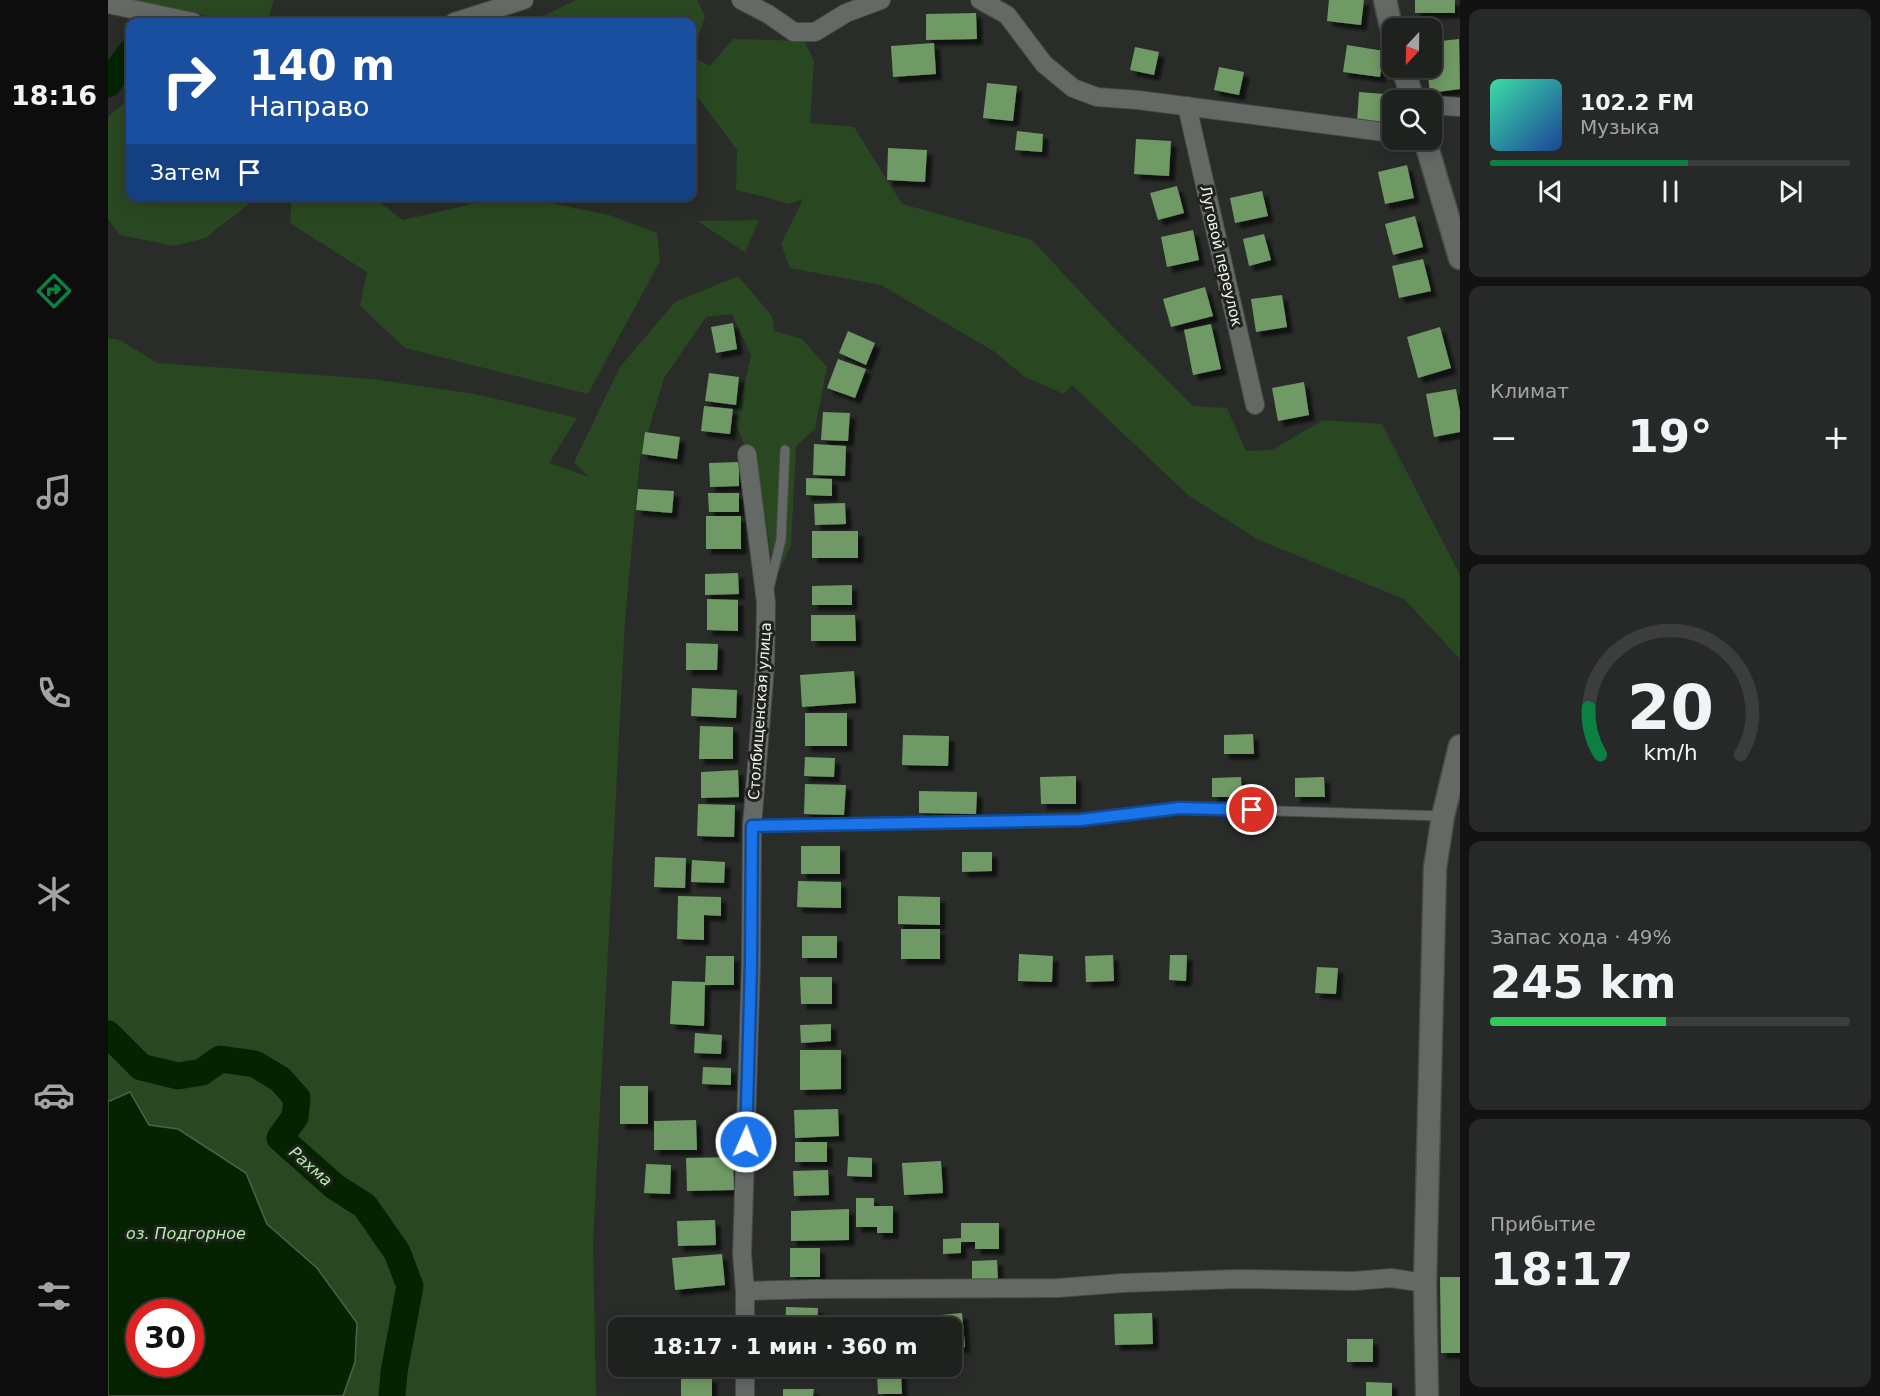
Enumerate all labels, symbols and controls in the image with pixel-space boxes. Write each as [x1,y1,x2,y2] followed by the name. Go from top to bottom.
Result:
[1382,18,1442,78] north arrow
[1382,18,1442,150] map controls
[249,41,395,90] text: 140 m
[150,42,228,120] icon: right
[11,80,97,111] text: 18:16
[1382,90,1442,150] button: search
[1580,90,1694,115] text: 102.2 FM
[249,91,370,122] text: Направо
[1580,115,1660,139] text: Музыка
[233,156,266,189] icon: arrive
[150,160,221,185] text: Затем
[1534,175,1567,208] icon: previous
[1654,175,1687,208] icon: pause
[1774,175,1807,208] icon: next
[1196,184,1246,328] street label: Луговой переулок
[33,270,75,312] icon: directions
[1490,379,1569,403] text: Климат
[1627,410,1713,463] text: 19°
[1490,418,1518,457] text: −
[1822,418,1850,457] text: +
[33,471,75,513] icon: music
[745,622,775,800] street label: Столбищенская улица
[1627,671,1713,744] text: 20
[33,672,75,714] icon: phone
[1643,740,1697,765] text: km/h
[1226,784,1277,835] pin
[1235,793,1268,826] icon: arrive
[33,873,75,915] icon: climate
[1490,925,1671,949] text: Запас хода · 49%
[1490,956,1676,1009] text: 245 km
[33,1074,75,1116] icon: car
[714,1110,778,1174] position arrow
[285,1143,336,1190] water label: Рахма
[1490,1212,1596,1236] text: Прибытие
[126,1224,246,1243] water label: оз. Подгорное
[1490,1243,1633,1296] text: 18:17
[33,1275,75,1317] icon: filters
[126,1299,204,1377] speed limit sign: 30
[652,1334,918,1359] text: 18:17 · 1 мин · 360 m

